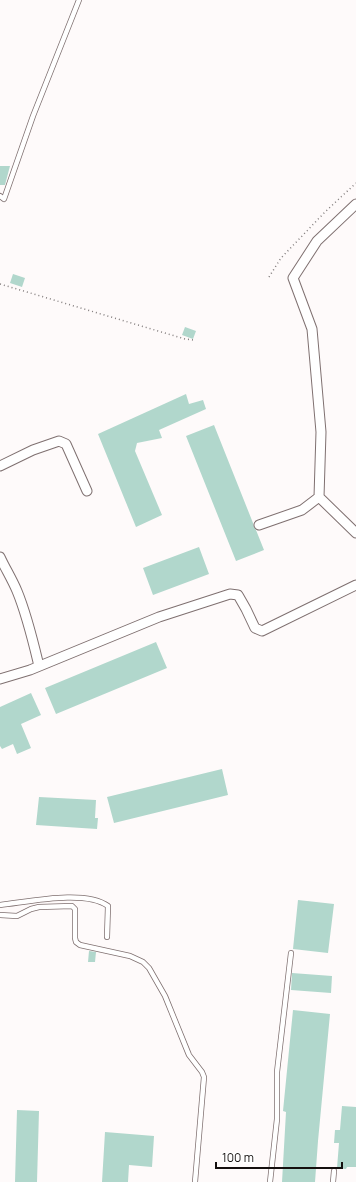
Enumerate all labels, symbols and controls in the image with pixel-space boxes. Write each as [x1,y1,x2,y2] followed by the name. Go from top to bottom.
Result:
[216,1144,342,1170] scale bar
[222,1149,254,1166] text: 100 m

